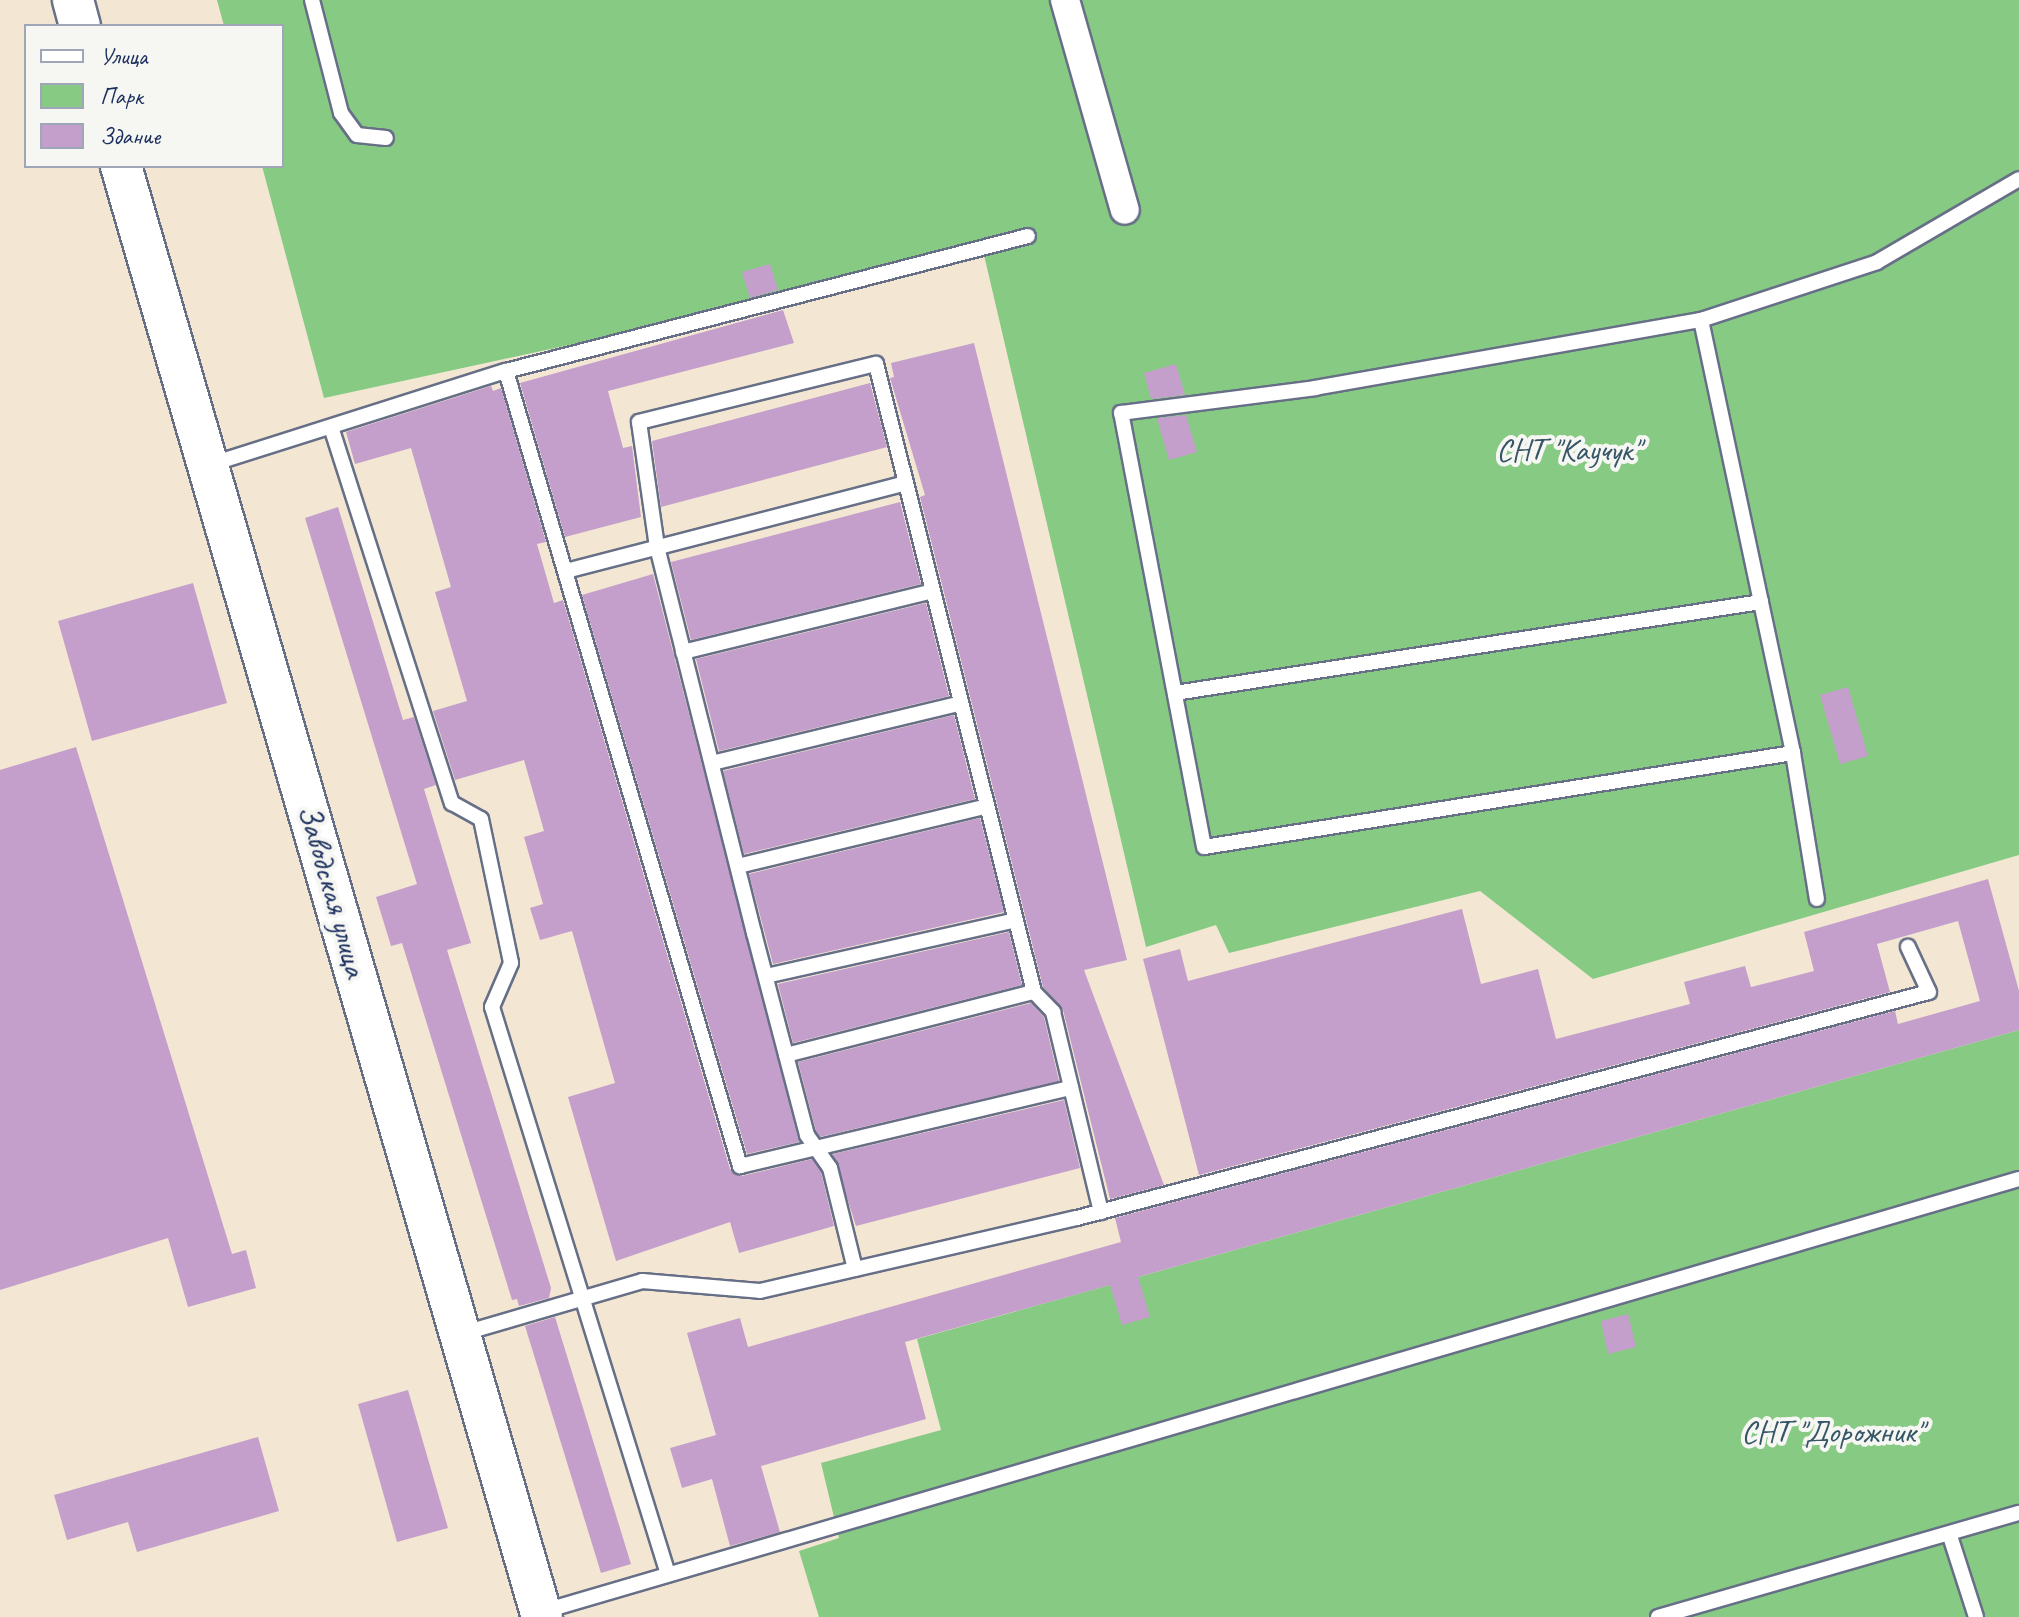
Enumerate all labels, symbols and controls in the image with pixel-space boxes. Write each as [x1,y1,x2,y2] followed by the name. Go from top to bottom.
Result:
[24,24,284,168] legend
[100,41,148,71] text: Улица
[100,81,143,111] text: Парк
[100,121,160,151] text: Здание
[1496,431,1640,469] park label: СНТ "Каучук"
[289,799,375,983] street label: Заводская улица
[1741,1413,1923,1451] park label: СНТ "Дорожник"

